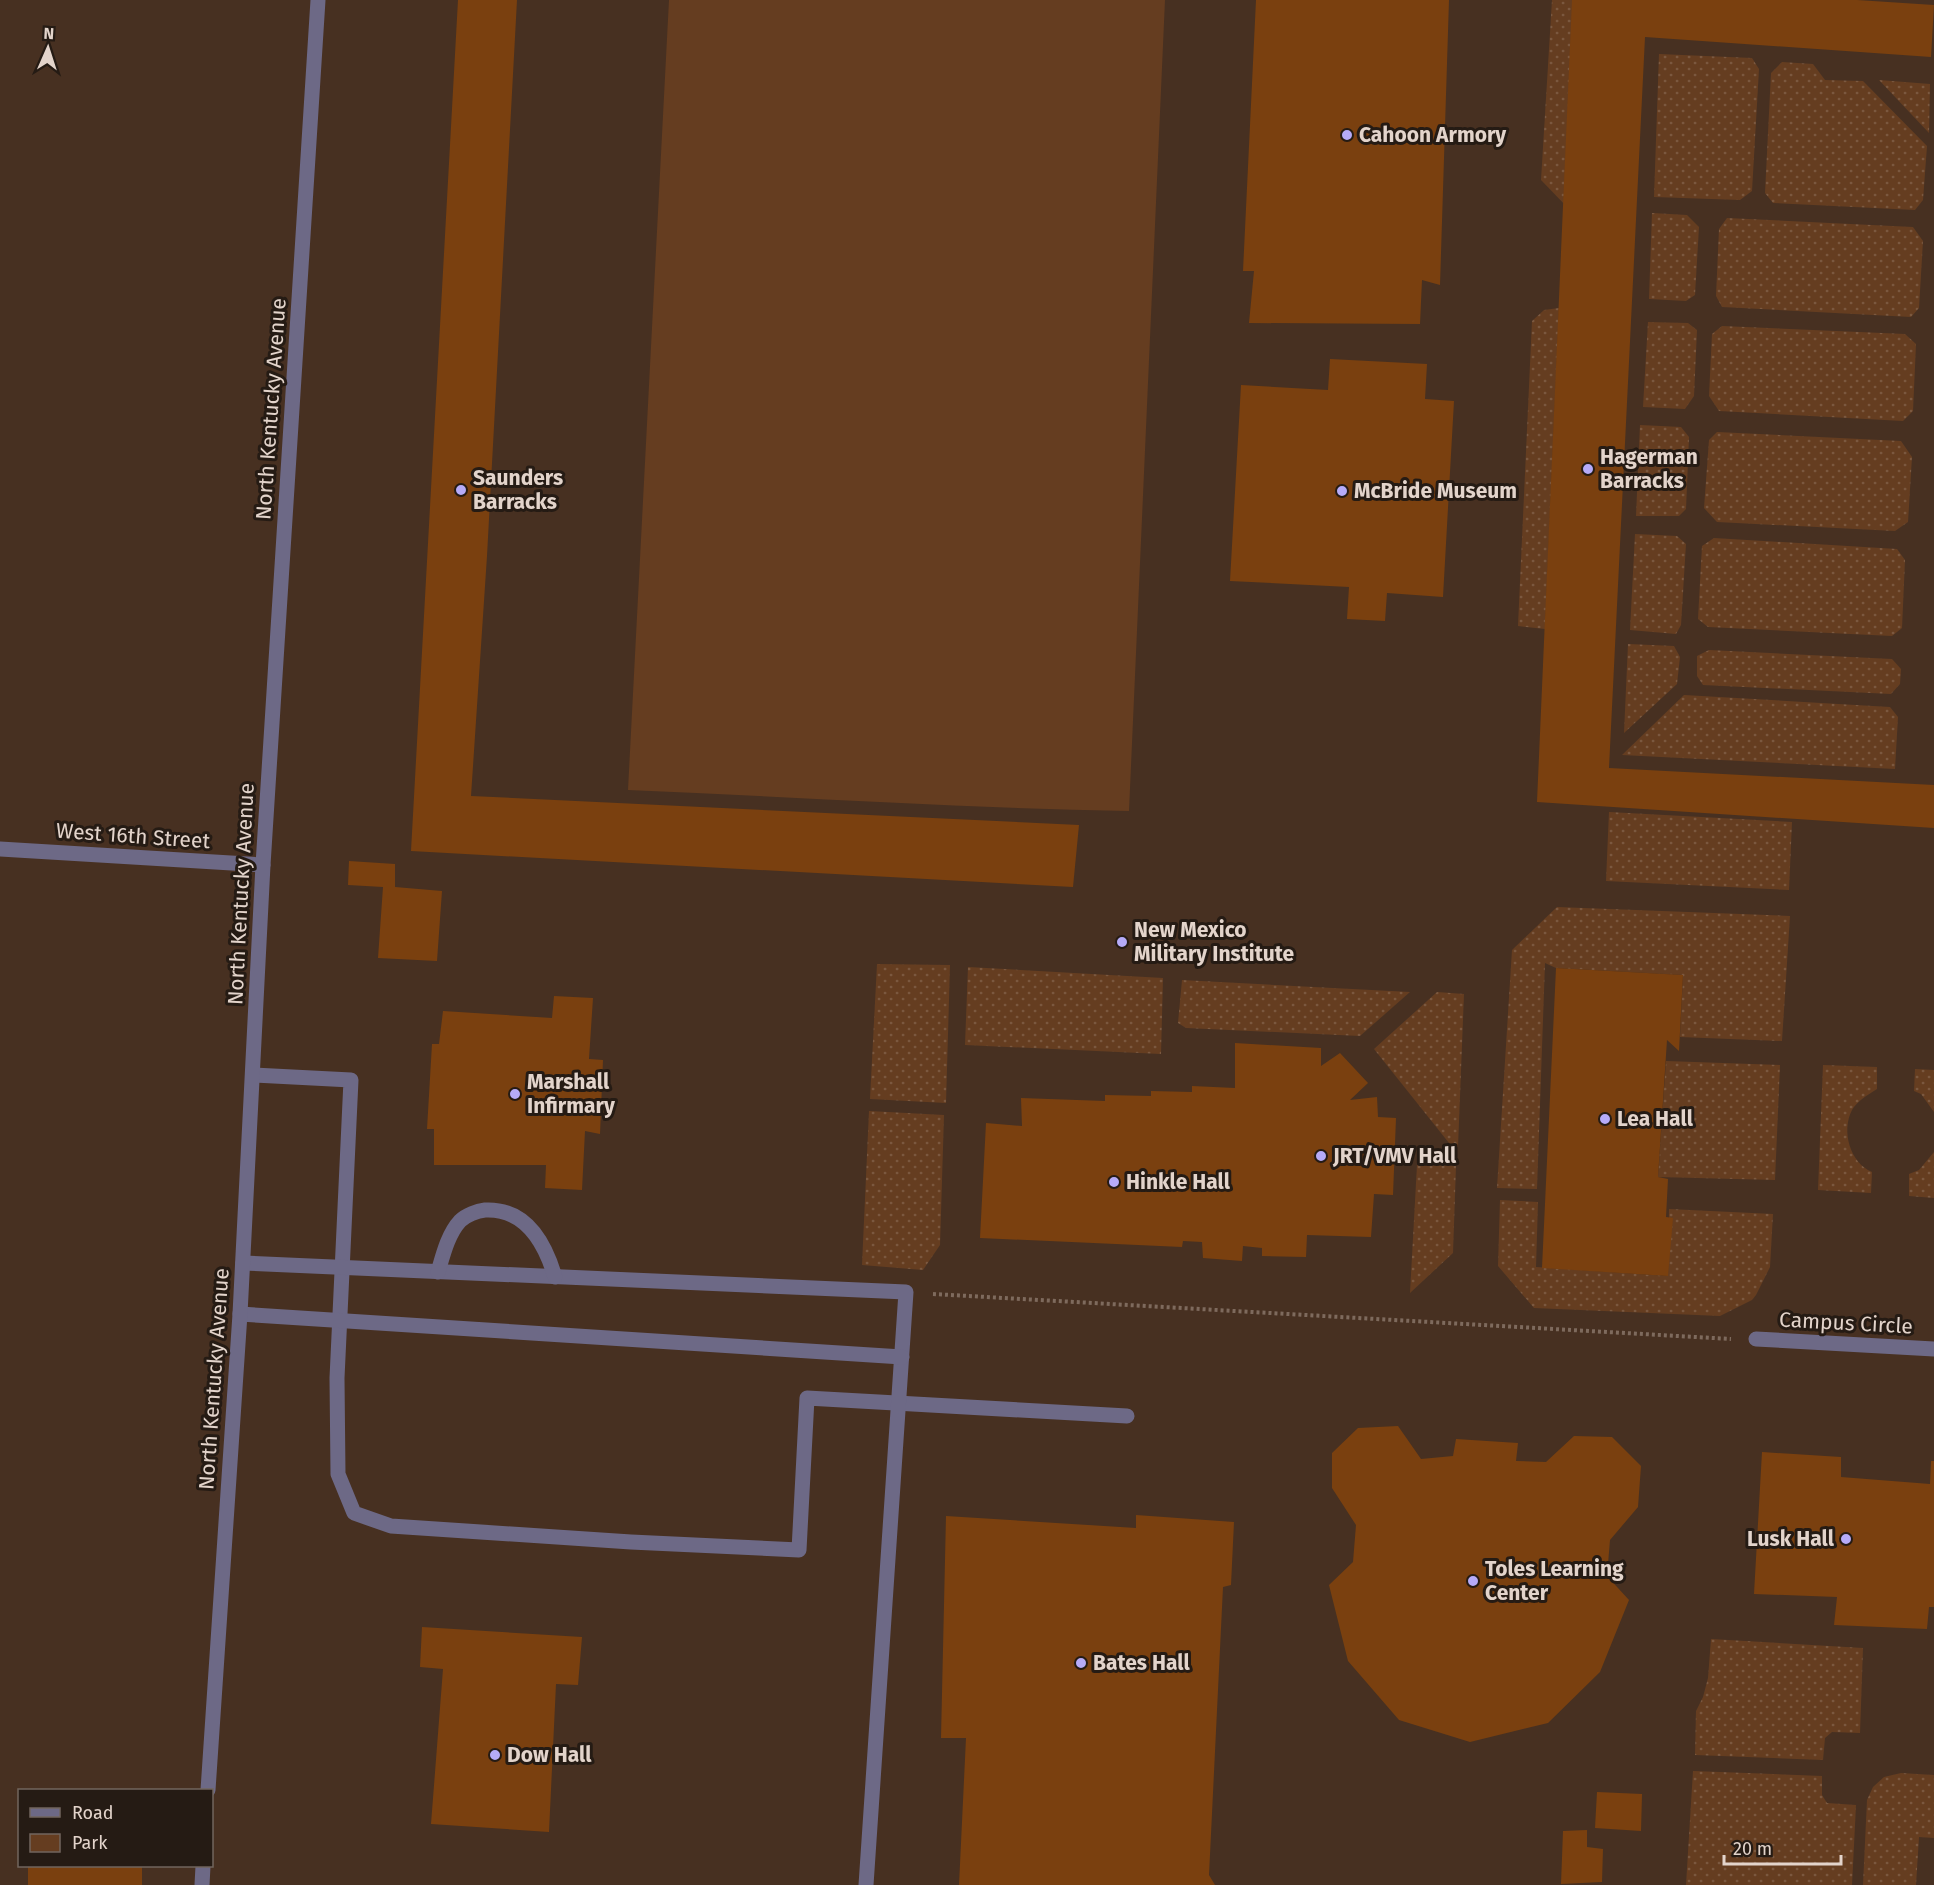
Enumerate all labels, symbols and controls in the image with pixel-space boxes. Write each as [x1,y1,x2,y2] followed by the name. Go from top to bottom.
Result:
[18,18,78,78] north arrow
[43,24,55,43] text: N
[1359,122,1506,148] place label: Cahoon Armory
[1340,128,1354,142] marker: Cahoon Armory
[250,297,292,521] street label: North Kentucky Avenue
[1600,444,1698,494] place label: Hagerman Barracks
[1581,462,1595,476] marker: Hagerman Barracks
[473,465,563,515] place label: Saunders Barracks
[1354,478,1517,504] place label: McBride Museum
[454,483,468,497] marker: Saunders Barracks
[1335,484,1349,498] marker: McBride Museum
[222,782,260,1006] street label: North Kentucky Avenue
[55,818,211,854] street label: West 16th Street
[1134,917,1295,967] place label: New Mexico Military Institute
[1115,935,1129,949] marker: New Mexico Military Institute
[527,1069,615,1119] place label: Marshall Infirmary
[508,1087,522,1101] marker: Marshall Infirmary
[1617,1106,1694,1132] place label: Lea Hall
[1598,1112,1612,1126] marker: Lea Hall
[1332,1143,1457,1169] place label: JRT/VMV Hall
[1314,1149,1328,1163] marker: JRT/VMV Hall
[1126,1169,1231,1195] place label: Hinkle Hall
[1107,1175,1121,1189] marker: Hinkle Hall
[193,1267,235,1491] street label: North Kentucky Avenue
[1779,1307,1913,1339] street label: Campus Circle
[1747,1526,1835,1552] place label: Lusk Hall
[1839,1532,1853,1546] marker: Lusk Hall
[1485,1556,1624,1606] place label: Toles Learning Center
[1466,1574,1480,1588] marker: Toles Learning Center
[1093,1650,1190,1676] place label: Bates Hall
[1074,1656,1088,1670] marker: Bates Hall
[507,1742,592,1768] place label: Dow Hall
[488,1748,502,1762] marker: Dow Hall
[18,1789,213,1867] legend
[72,1802,114,1824] text: Road
[1724,1828,1841,1866] scale bar
[72,1832,108,1854] text: Park
[1733,1838,1772,1860] text: 20 m

